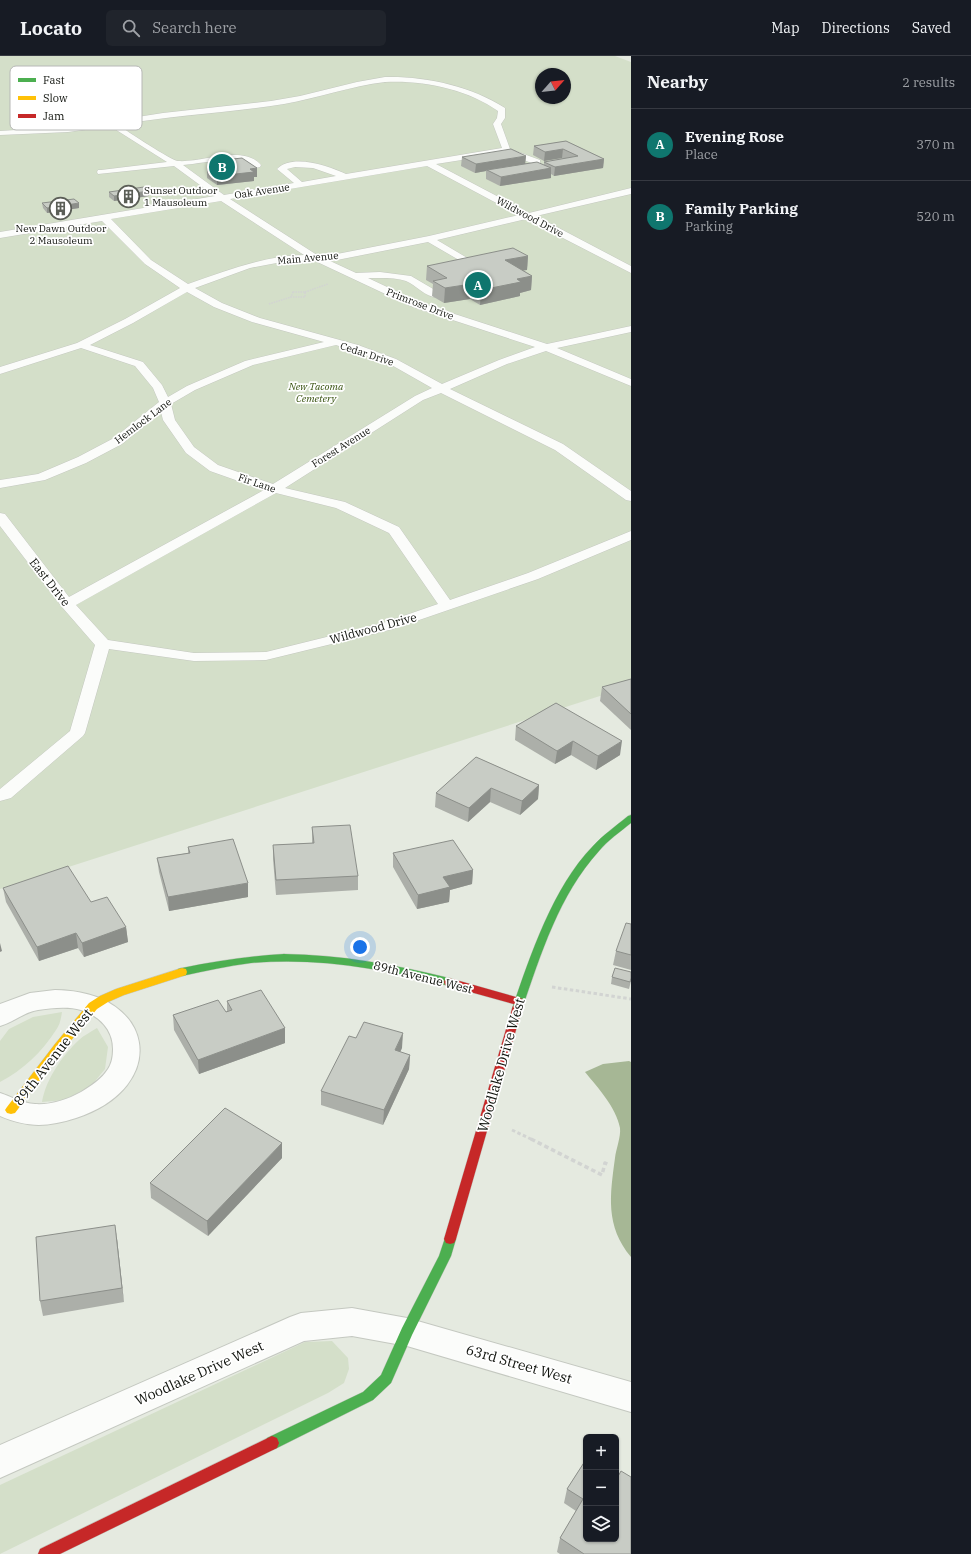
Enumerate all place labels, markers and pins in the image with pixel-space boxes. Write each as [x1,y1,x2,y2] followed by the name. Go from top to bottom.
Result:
[209,152,235,182] pin: B
[116,183,142,209] building icon: Sunset Outdoor 1 Mausoleum
[144,184,218,209] place label: Sunset Outdoor 1 Mausoleum
[48,195,74,221] building icon: New Dawn Outdoor 2 Mausoleum
[16,222,107,247] place label: New Dawn Outdoor 2 Mausoleum
[465,270,491,300] pin: A

